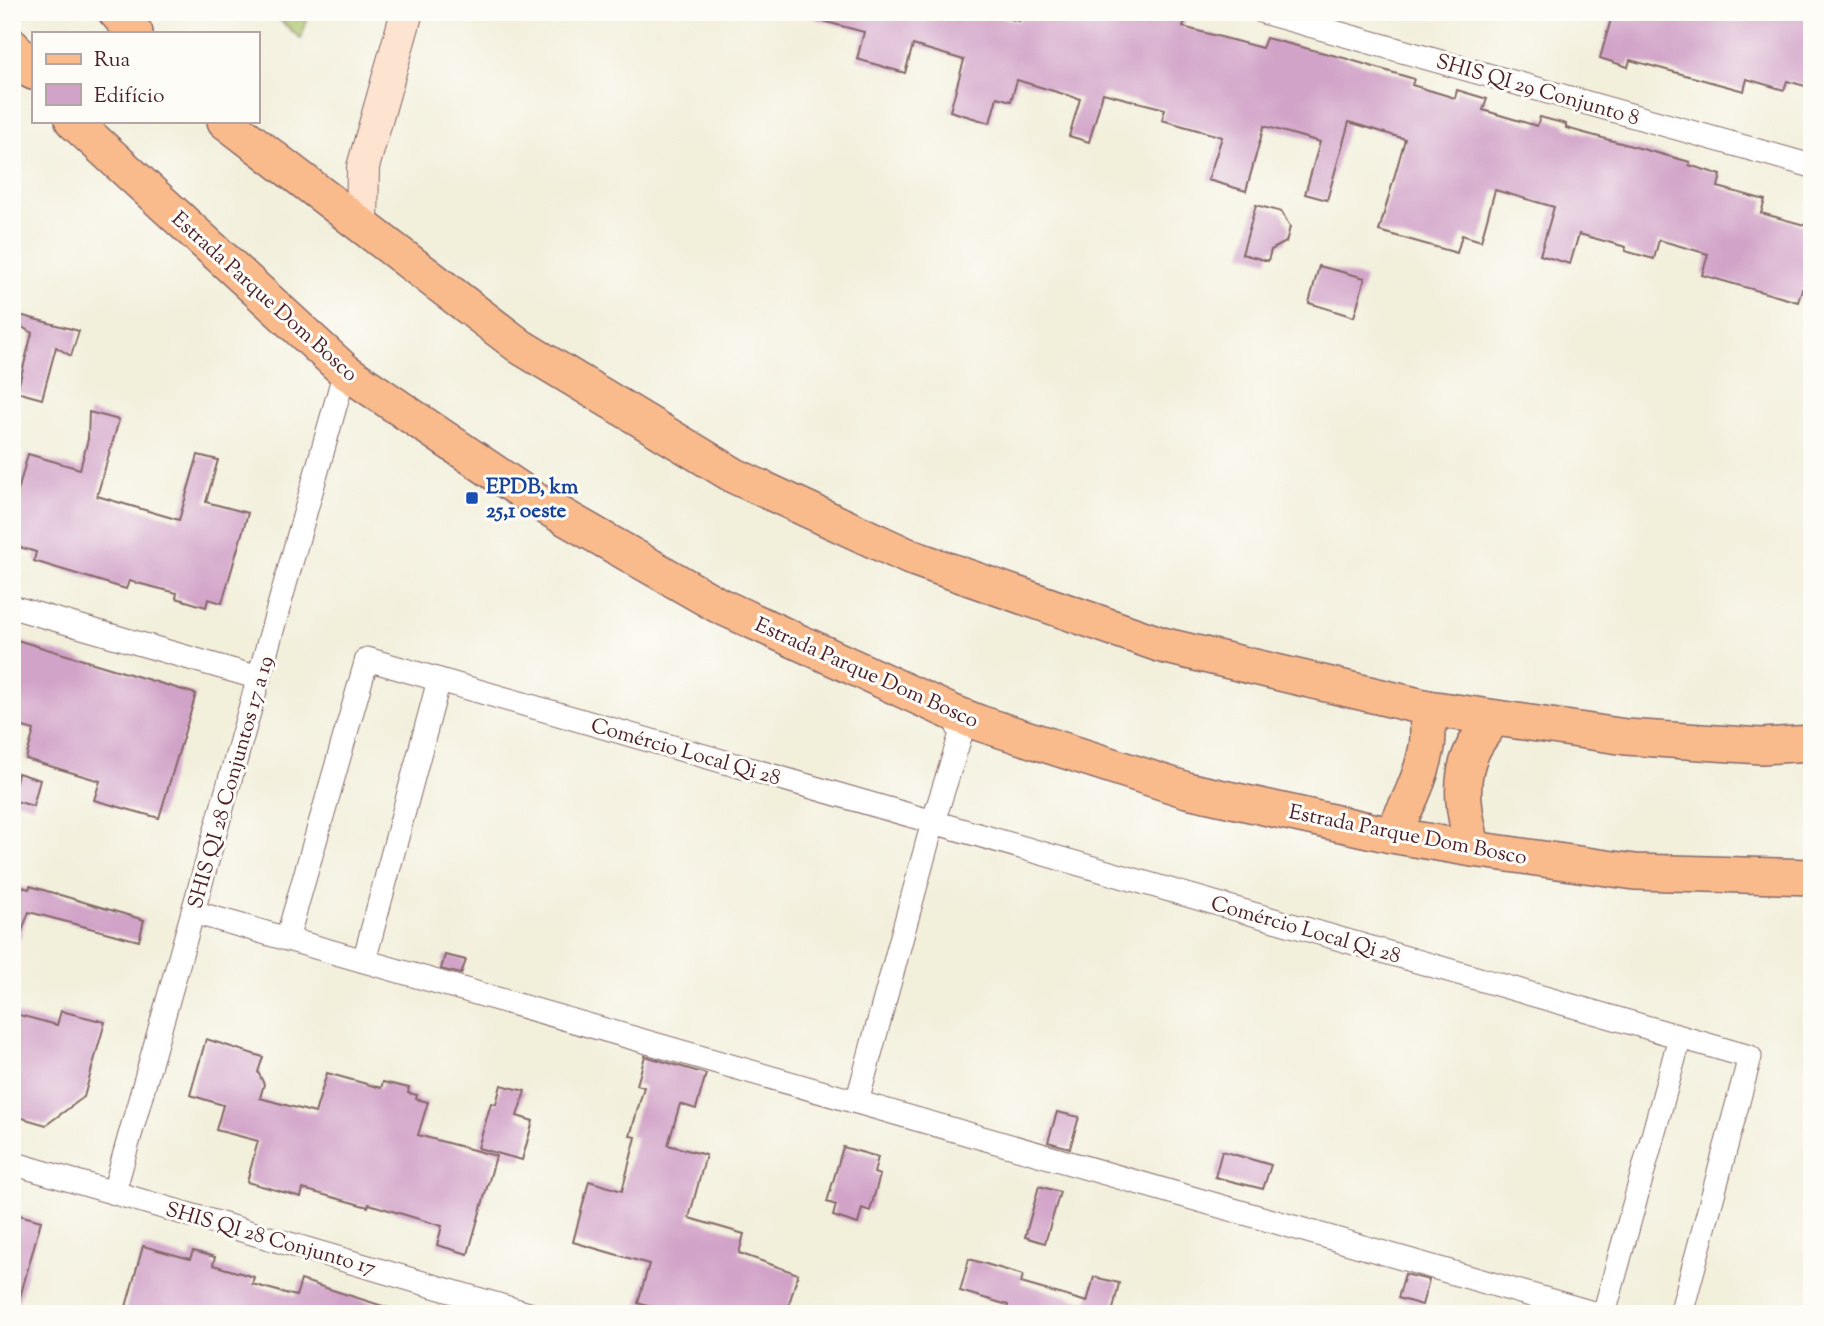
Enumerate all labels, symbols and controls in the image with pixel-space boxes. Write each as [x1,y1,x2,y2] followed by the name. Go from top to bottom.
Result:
[32,32,259,122] legend
[94,46,131,76] text: Rua
[1432,48,1643,134] street label: SHIS QI 29 Conjunto 8
[94,82,164,112] text: Edifício
[164,205,364,390] street label: Estrada Parque Dom Bosco
[486,473,579,527] place label: EPDB, km 25,1 oeste
[464,490,480,506] marker: EPDB, km 25,1 oeste
[750,611,983,737] street label: Estrada Parque Dom Bosco
[181,653,282,912] street label: SHIS QI 28 Conjuntos 17 a 19
[587,711,784,794] street label: Comércio Local Qi 28
[1286,798,1529,874] street label: Estrada Parque Dom Bosco
[1207,889,1404,972] street label: Comércio Local Qi 28
[162,1196,380,1284] street label: SHIS QI 28 Conjunto 17

